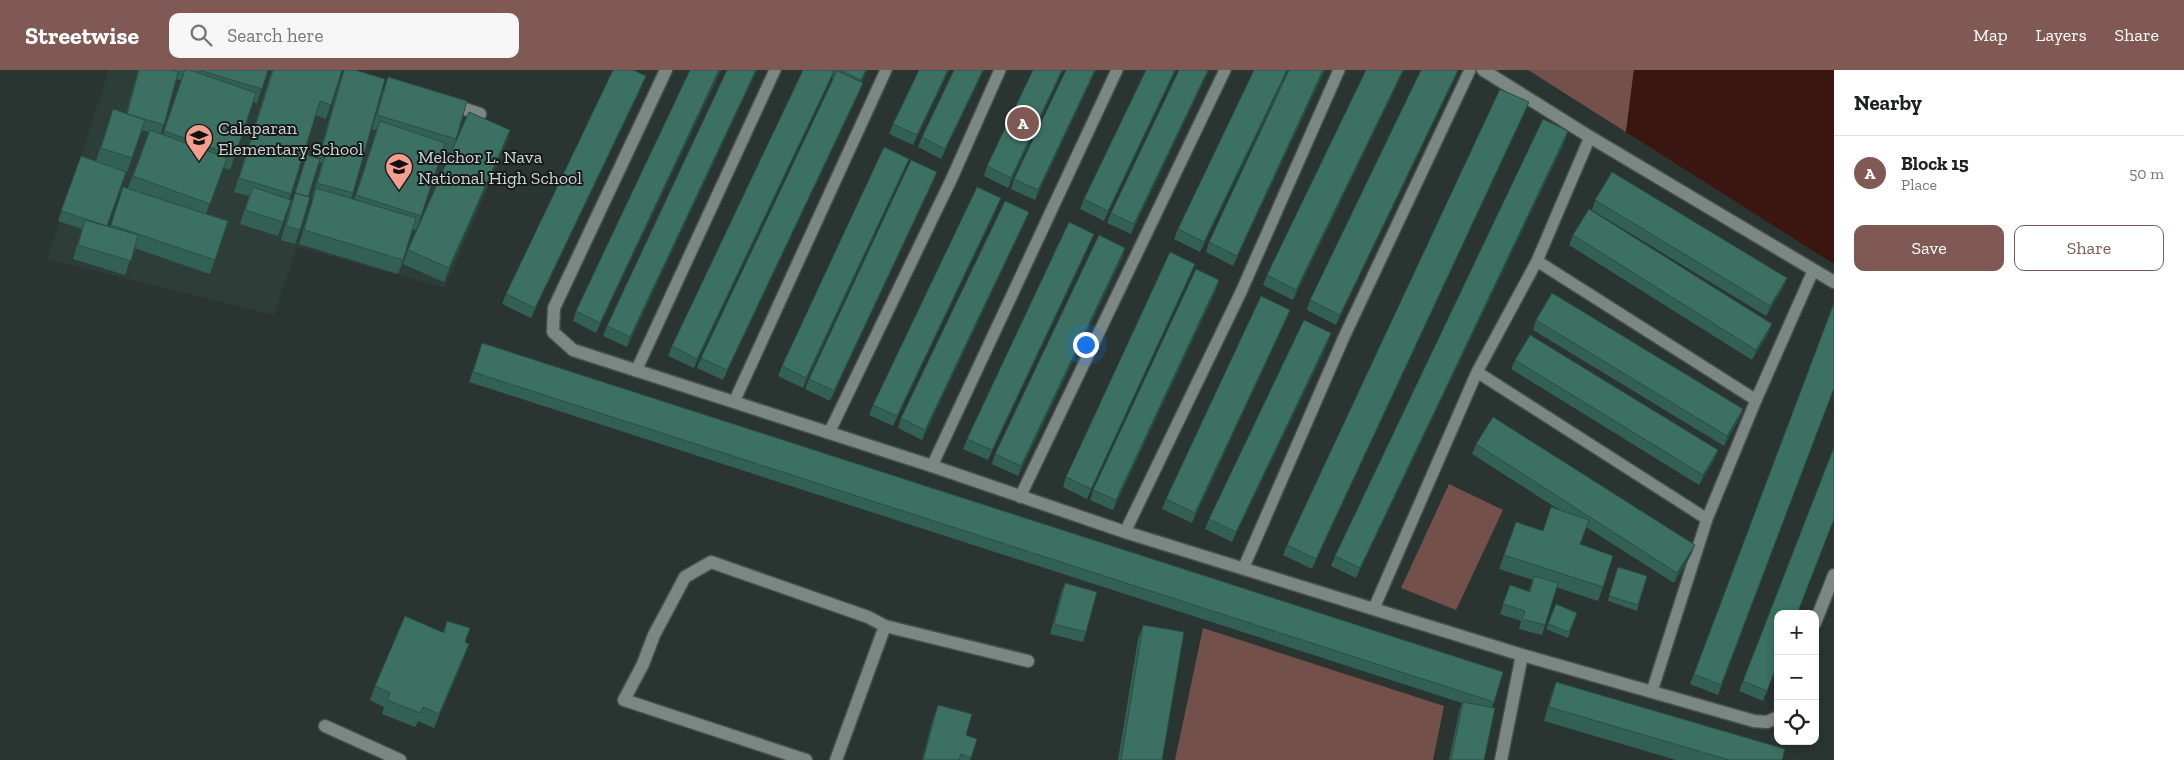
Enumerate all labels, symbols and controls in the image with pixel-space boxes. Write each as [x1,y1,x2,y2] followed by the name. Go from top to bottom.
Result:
[169,13,519,58] search box
[25,21,139,50] text: Streetwise
[187,21,215,49] icon: search
[227,24,323,47] text: Search here
[1973,24,2008,46] text: Map
[2036,24,2087,46] text: Layers
[2115,24,2159,46] text: Share
[1854,90,1922,115] text: Nearby
[1007,104,1039,142] pin: A
[218,117,363,160] place label: Calaparan Elementary School
[184,123,214,162] school or university icon: Calaparan Elementary School
[418,146,582,189] place label: Melchor L. Nava National High School
[384,152,414,191] school or university icon: Melchor L. Nava National High School
[1901,152,1969,175] text: Block 15
[1865,164,1876,183] text: A
[2129,164,2164,183] text: 50 m
[1901,175,1937,194] text: Place
[1854,225,2004,271] button: Save
[2014,225,2164,271] button: Share
[1073,332,1099,358] your location
[1774,610,1819,745] map controls
[1774,610,1819,655] button: +
[1774,655,1819,700] button: −
[1774,700,1819,745] button: locate

